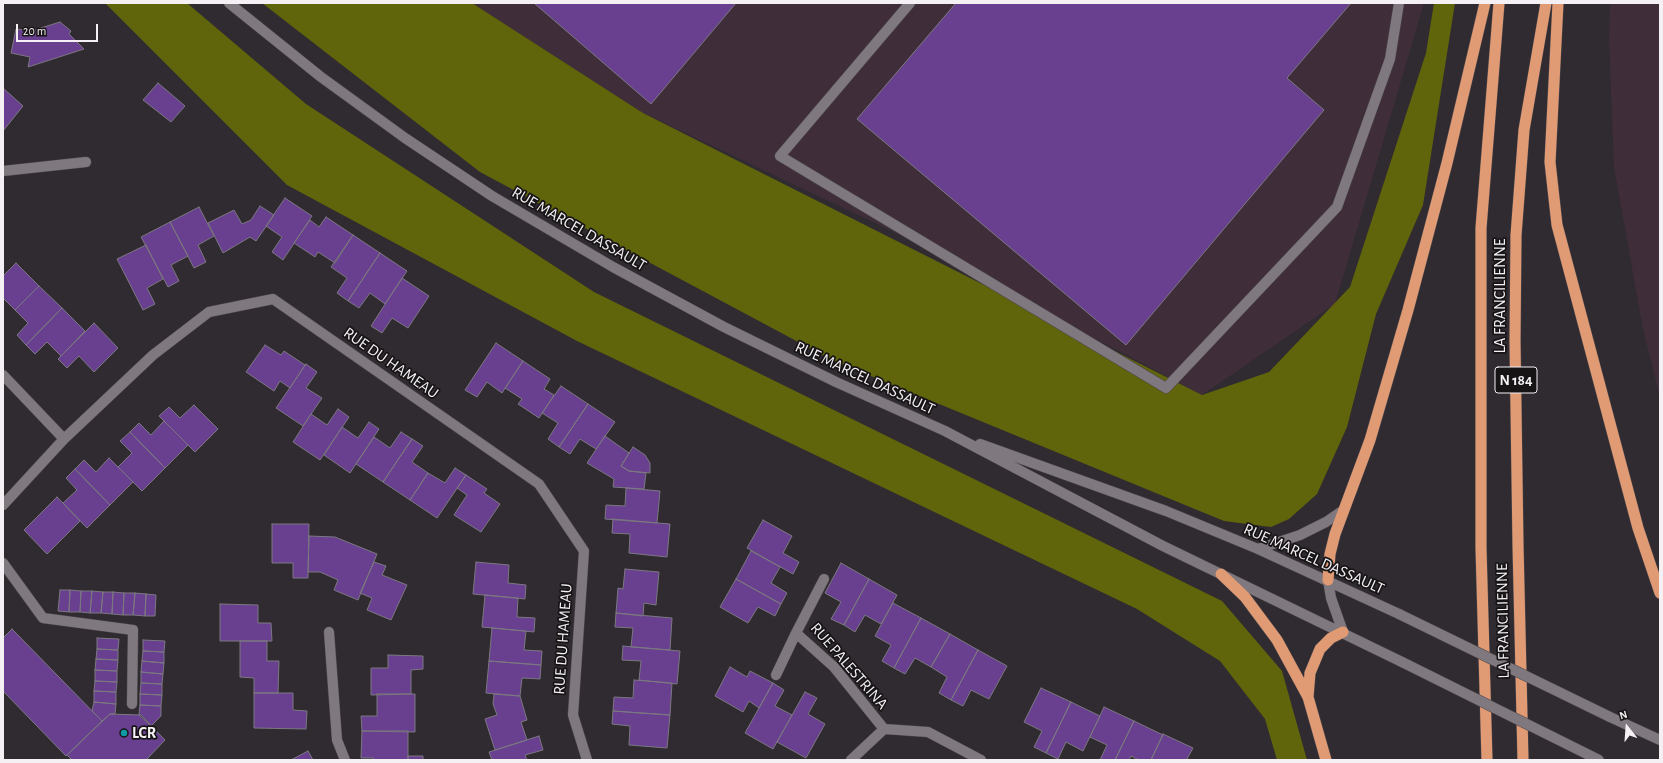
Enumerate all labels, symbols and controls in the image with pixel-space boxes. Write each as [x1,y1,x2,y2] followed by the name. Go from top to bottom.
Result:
[18,16,100,42] scale bar
[23,25,46,37] text: 20 m
[508,183,650,275] street label: RUE MARCEL DASSAULT
[1490,238,1510,354] street label: LA FRANCILIENNE
[340,323,442,403] street label: RUE DU HAMEAU
[792,337,938,419] street label: RUE MARCEL DASSAULT
[1495,367,1537,393] road number: N 184
[1241,519,1387,599] street label: RUE MARCEL DASSAULT
[1492,563,1514,679] street label: LA FRANCILIENNE
[550,583,576,695] street label: RUE DU HAMEAU
[806,619,892,713] street label: RUE PALESTRINA
[1607,707,1647,747] north arrow
[1618,709,1629,721] text: N
[132,723,156,743] place label: LCR
[119,728,129,738] marker: LCR

